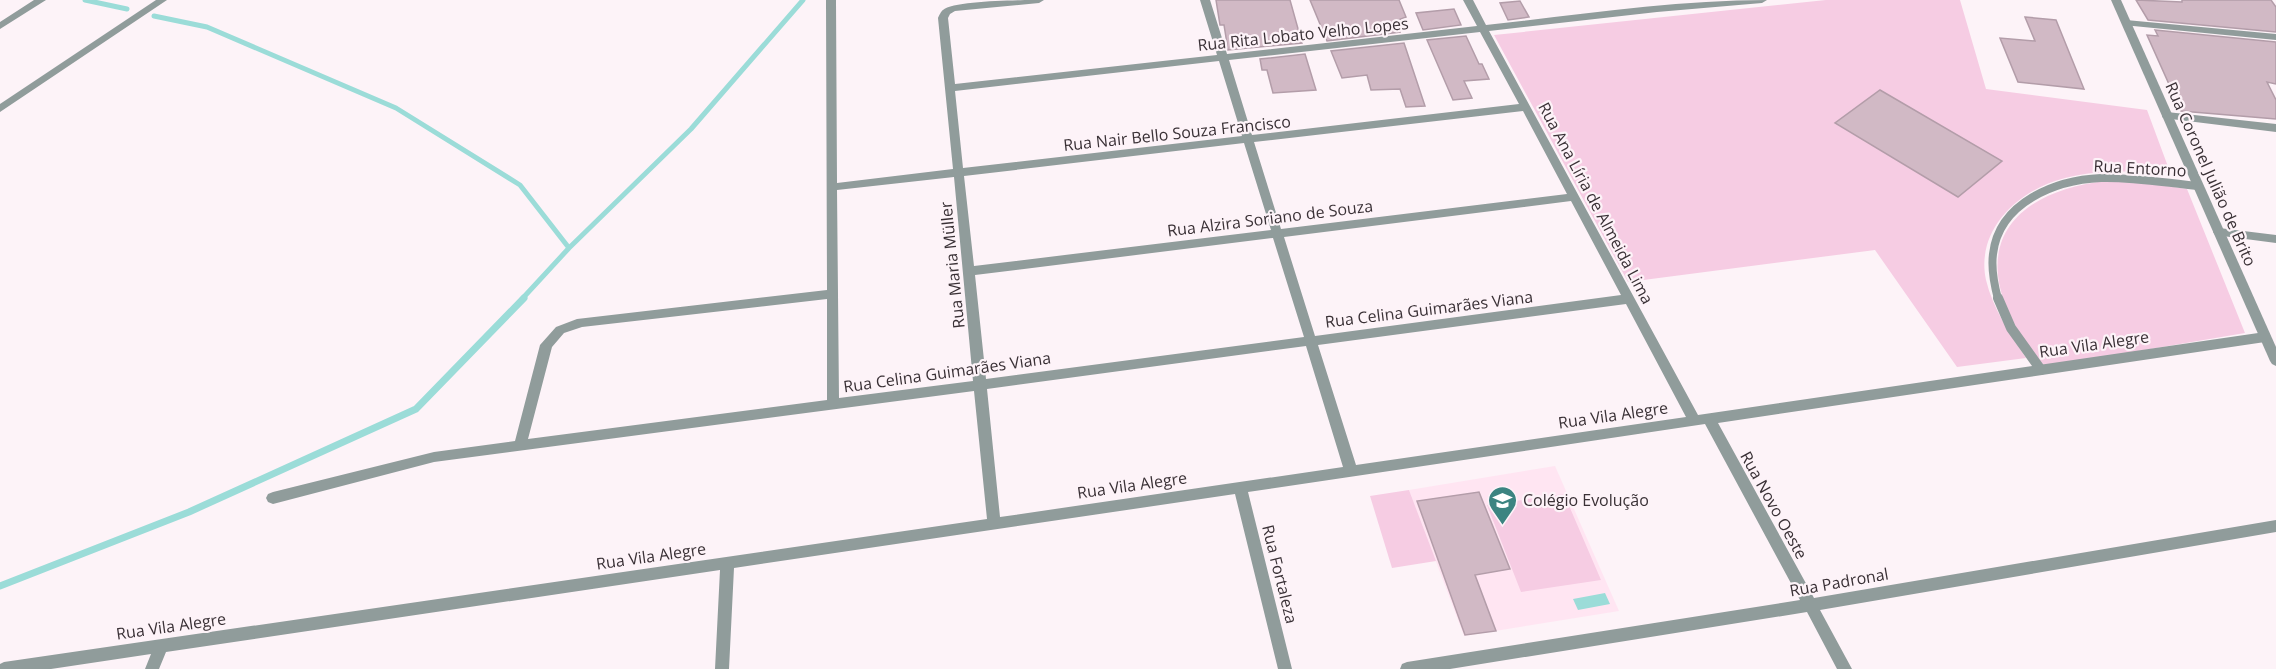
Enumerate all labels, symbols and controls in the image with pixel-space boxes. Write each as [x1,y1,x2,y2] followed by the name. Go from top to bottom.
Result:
[1196,12,1410,56] street label: Rua Rita Lobato Velho Lopes
[2160,78,2262,270] street label: Rua Coronel Julião de Brito
[1533,98,1659,308] street label: Rua Ana Líria de Almeida Lima
[1062,110,1292,156] street label: Rua Nair Bello Souza Francisco
[2093,155,2187,181] street label: Rua Entorno
[1166,194,1374,242] street label: Rua Alzira Soriano de Souza
[934,200,970,330] street label: Rua Maria Müller
[1324,285,1534,333] street label: Rua Celina Guimarães Viana
[2038,325,2150,363] street label: Rua Vila Alegre
[842,347,1052,397] street label: Rua Celina Guimarães Viana
[1557,396,1669,434] street label: Rua Vila Alegre
[1735,447,1813,563] street label: Rua Novo Oeste
[1076,466,1188,504] street label: Rua Vila Alegre
[1486,484,1518,526] school or university icon: Colégio Evolução
[1523,489,1649,511] place label: Colégio Evolução
[1257,522,1303,626] street label: Rua Fortaleza
[595,537,707,575] street label: Rua Vila Alegre
[1788,562,1890,602] street label: Rua Padronal
[115,607,227,645] street label: Rua Vila Alegre

